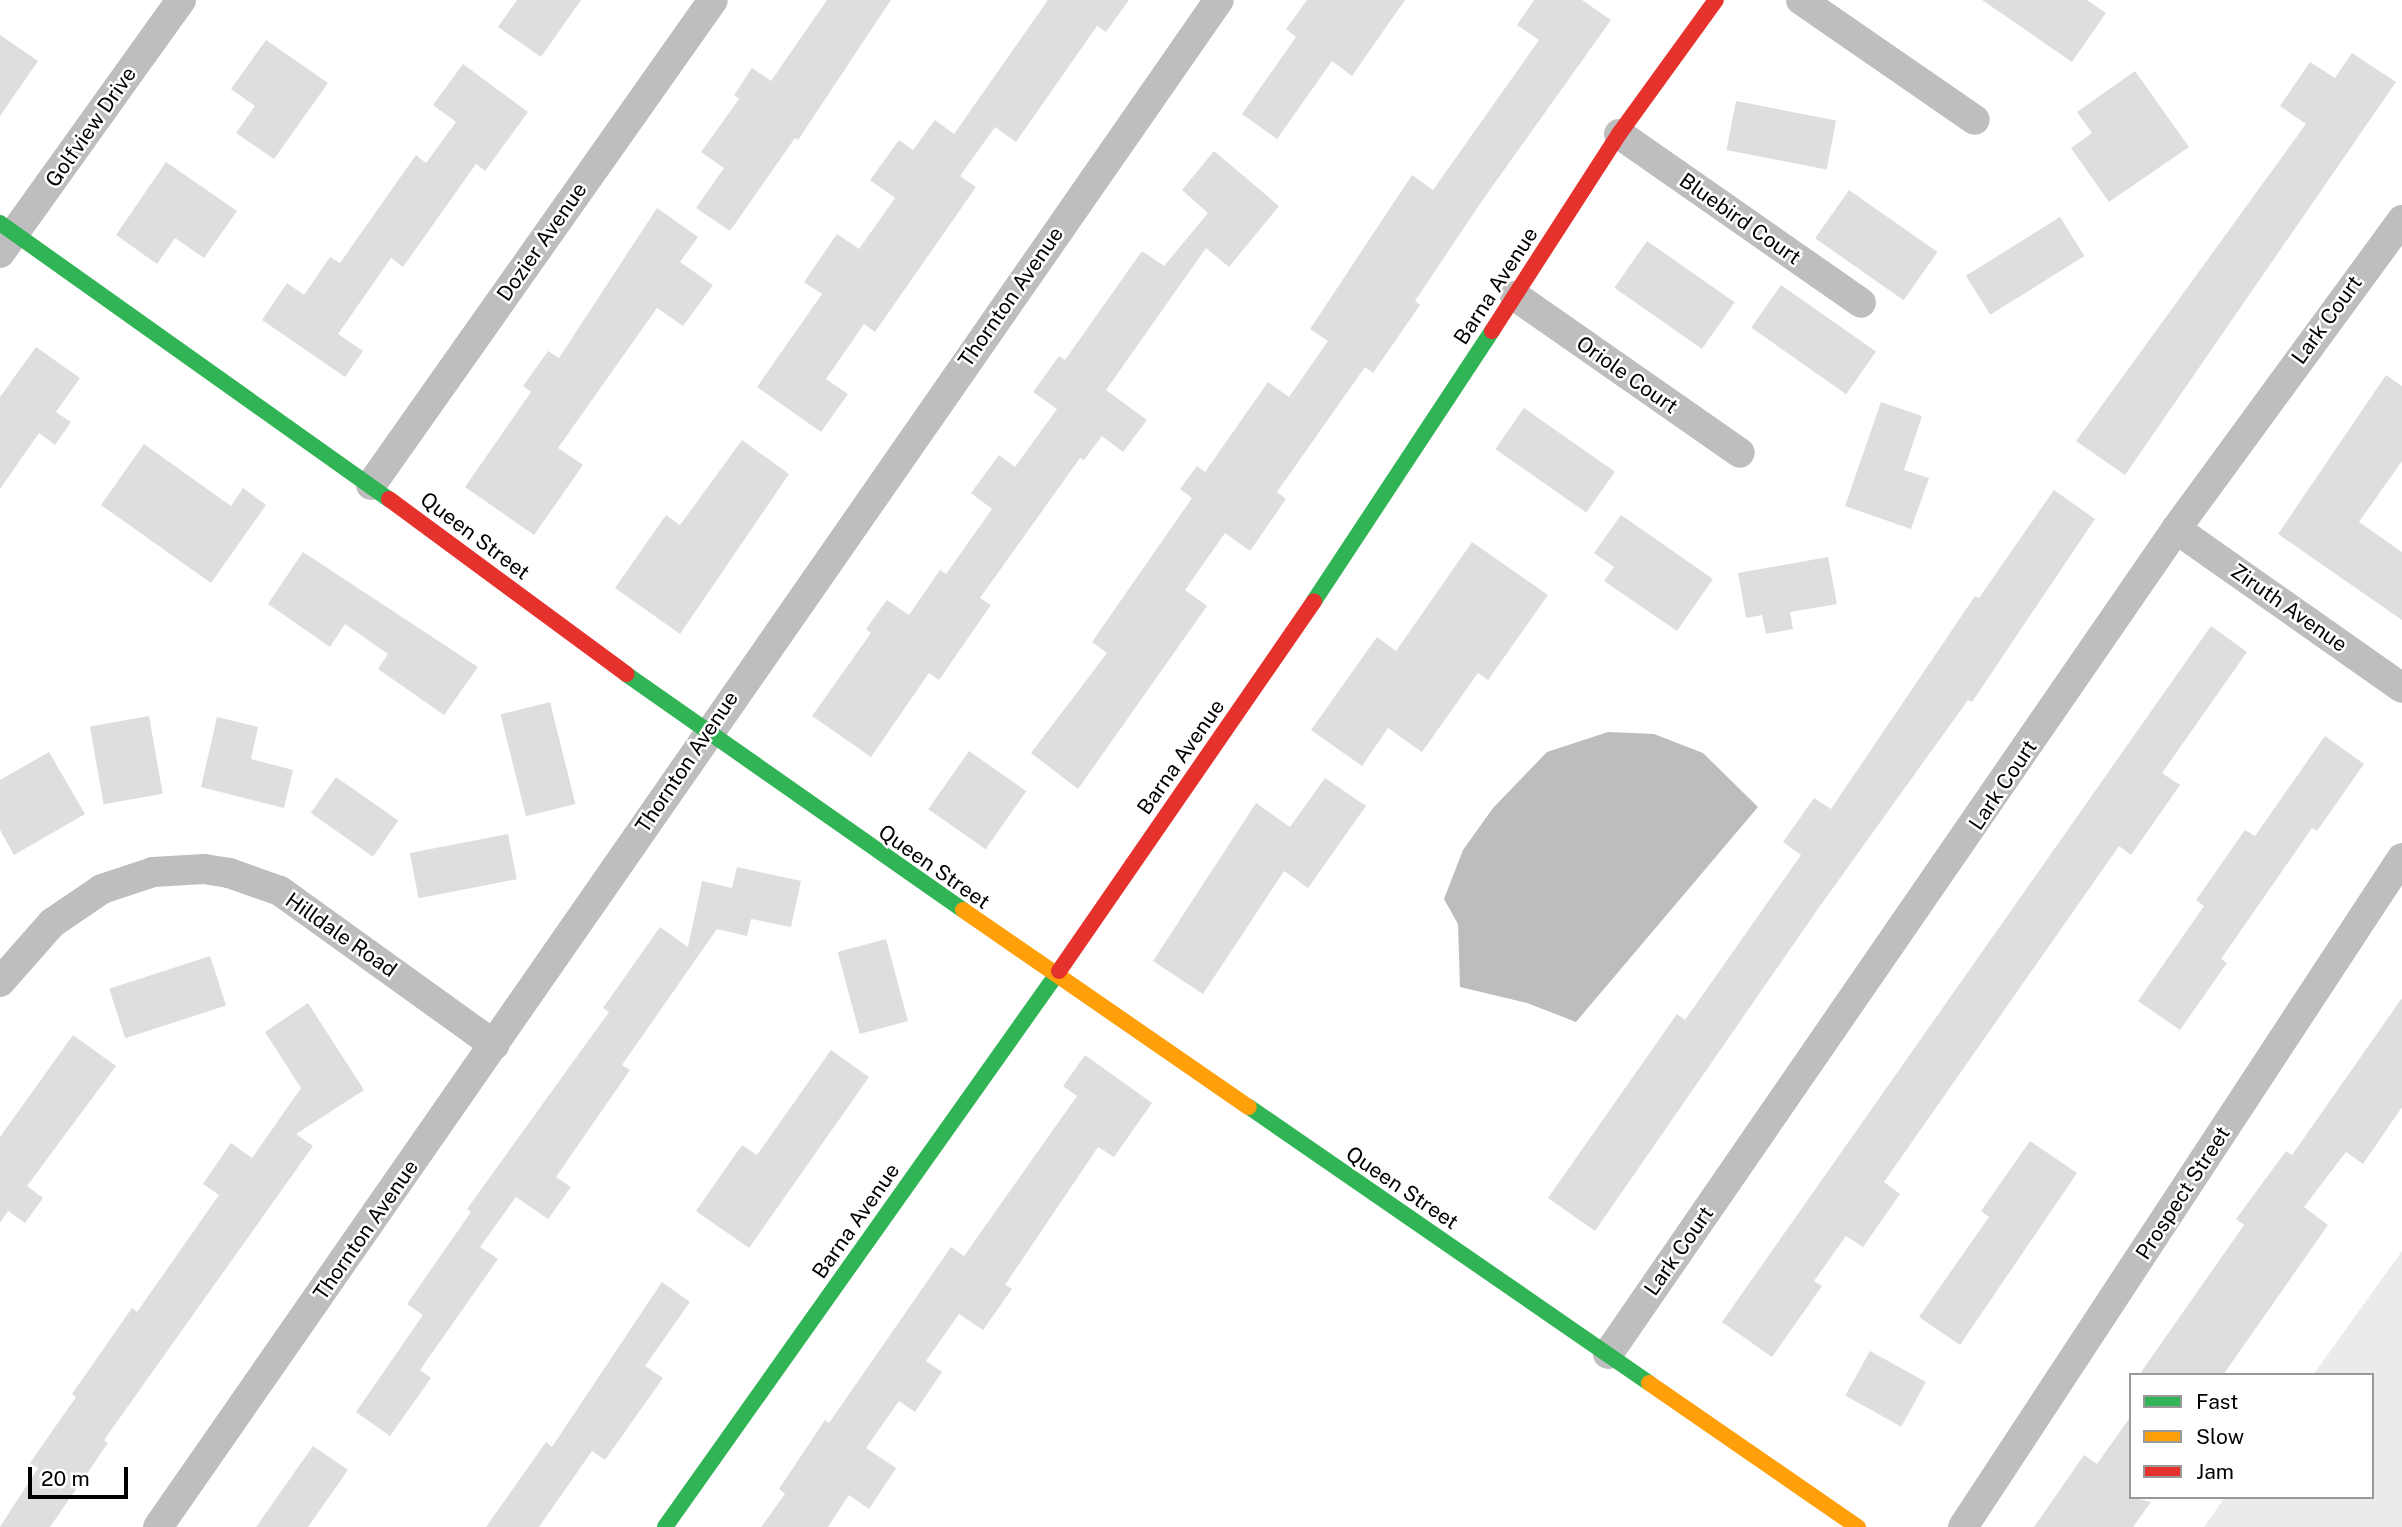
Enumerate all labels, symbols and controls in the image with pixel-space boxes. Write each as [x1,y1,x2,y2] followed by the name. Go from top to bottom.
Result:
[40,62,142,192] street label: Golfview Drive
[1674,168,1806,270] street label: Bluebird Court
[492,178,592,306] street label: Dozier Avenue
[953,222,1069,372] street label: Thornton Avenue
[1449,223,1543,349] street label: Barna Avenue
[2286,271,2368,369] street label: Lark Court
[1571,331,1683,419] street label: Oriole Court
[415,487,535,585] street label: Queen Street
[2226,559,2352,657] street label: Ziruth Avenue
[630,686,744,838] street label: Thornton Avenue
[1132,695,1230,819] street label: Barna Avenue
[1964,735,2042,835] street label: Lark Court
[873,819,995,915] street label: Queen Street
[281,887,401,983] street label: Hilldale Road
[2131,1122,2235,1264] street label: Prospect Street
[1341,1141,1463,1235] street label: Queen Street
[308,1155,424,1305] street label: Thornton Avenue
[807,1159,905,1283] street label: Barna Avenue
[1639,1202,1719,1300] street label: Lark Court
[2129,1373,2374,1499] legend
[2196,1389,2238,1414] text: Fast
[2196,1424,2244,1449] text: Slow
[32,1454,131,1498] scale bar
[2196,1459,2234,1484] text: Jam
[41,1466,90,1491] text: 20 m

